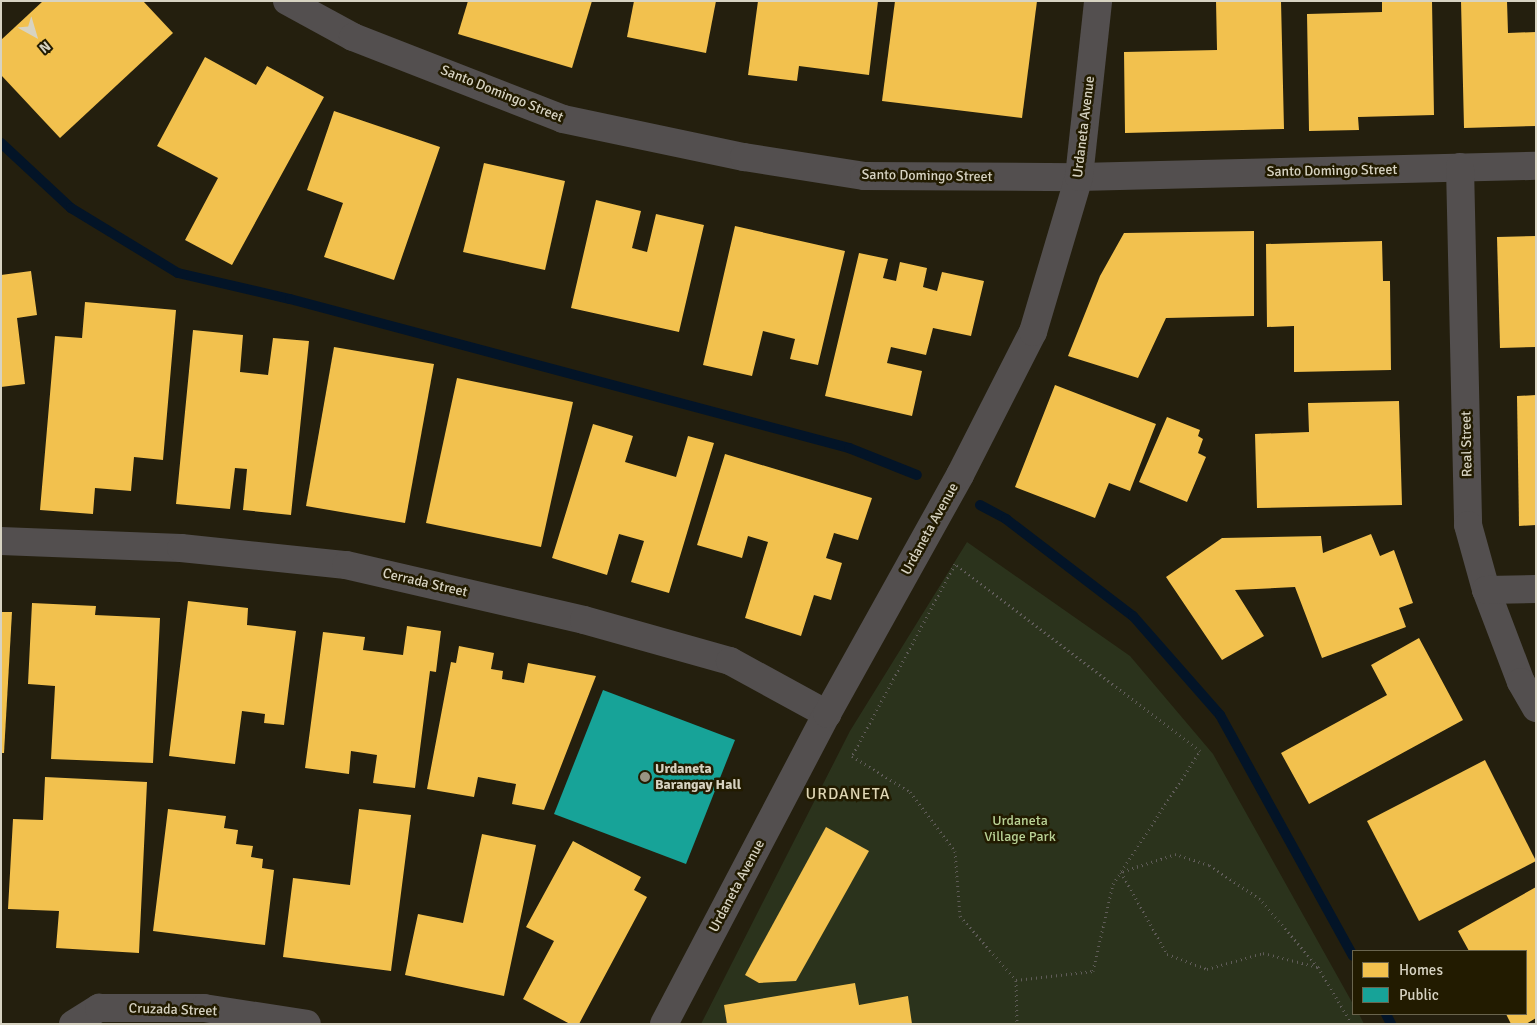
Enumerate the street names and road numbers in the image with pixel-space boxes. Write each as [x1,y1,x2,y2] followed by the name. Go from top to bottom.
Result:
[438,62,566,126] street label: Santo Domingo Street
[1069,75,1099,179] street label: Urdaneta Avenue
[1266,161,1398,181] street label: Santo Domingo Street
[861,166,993,186] street label: Santo Domingo Street
[1458,411,1476,477] street label: Real Street
[898,480,962,578] street label: Urdaneta Avenue
[381,565,469,601] street label: Cerrada Street
[706,837,768,935] street label: Urdaneta Avenue
[128,1000,218,1020] street label: Cruzada Street

